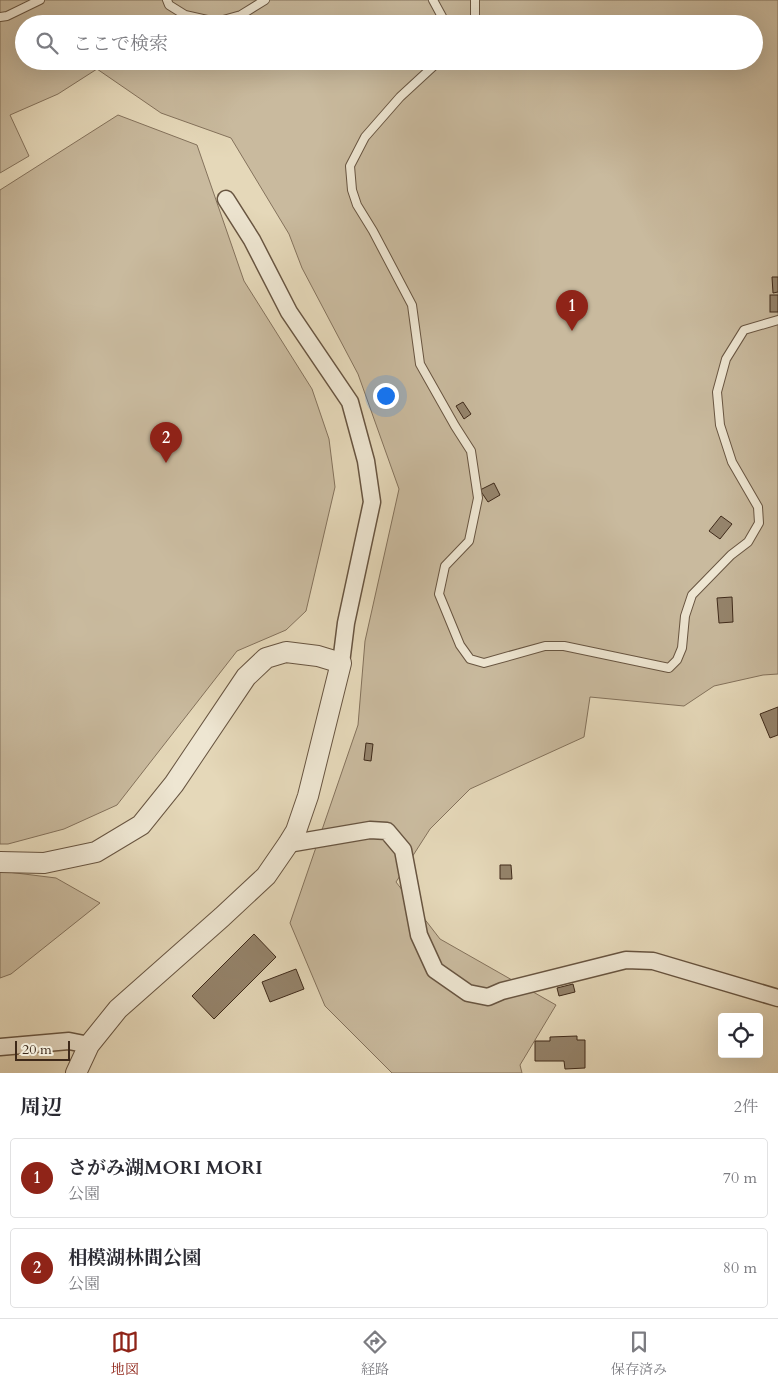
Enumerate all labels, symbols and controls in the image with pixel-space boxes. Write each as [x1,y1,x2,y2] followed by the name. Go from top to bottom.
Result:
[15,15,763,70] search box
[33,29,61,57] icon: search
[73,31,168,57] text: ここで検索
[556,290,588,331] pin: 1
[373,383,399,409] your location
[150,422,182,463] pin: 2
[718,1013,763,1058] map controls
[718,1013,763,1058] button: locate
[15,1038,70,1061] scale bar
[22,1040,52,1059] text: 20 m
[20,1093,62,1122] text: 周辺
[734,1096,758,1118] text: 2件
[68,1155,263,1181] text: さがみ湖MORI MORI
[33,1167,41,1189] text: 1
[723,1167,757,1189] text: 70 m
[68,1183,100,1205] text: 公園
[68,1245,201,1271] text: 相模湖林間公園
[33,1257,41,1279] text: 2
[723,1257,757,1279] text: 80 m
[68,1273,100,1295] text: 公園
[111,1328,139,1379] tab: 地図
[361,1328,389,1379] tab: 経路
[611,1328,667,1379] tab: 保存済み

